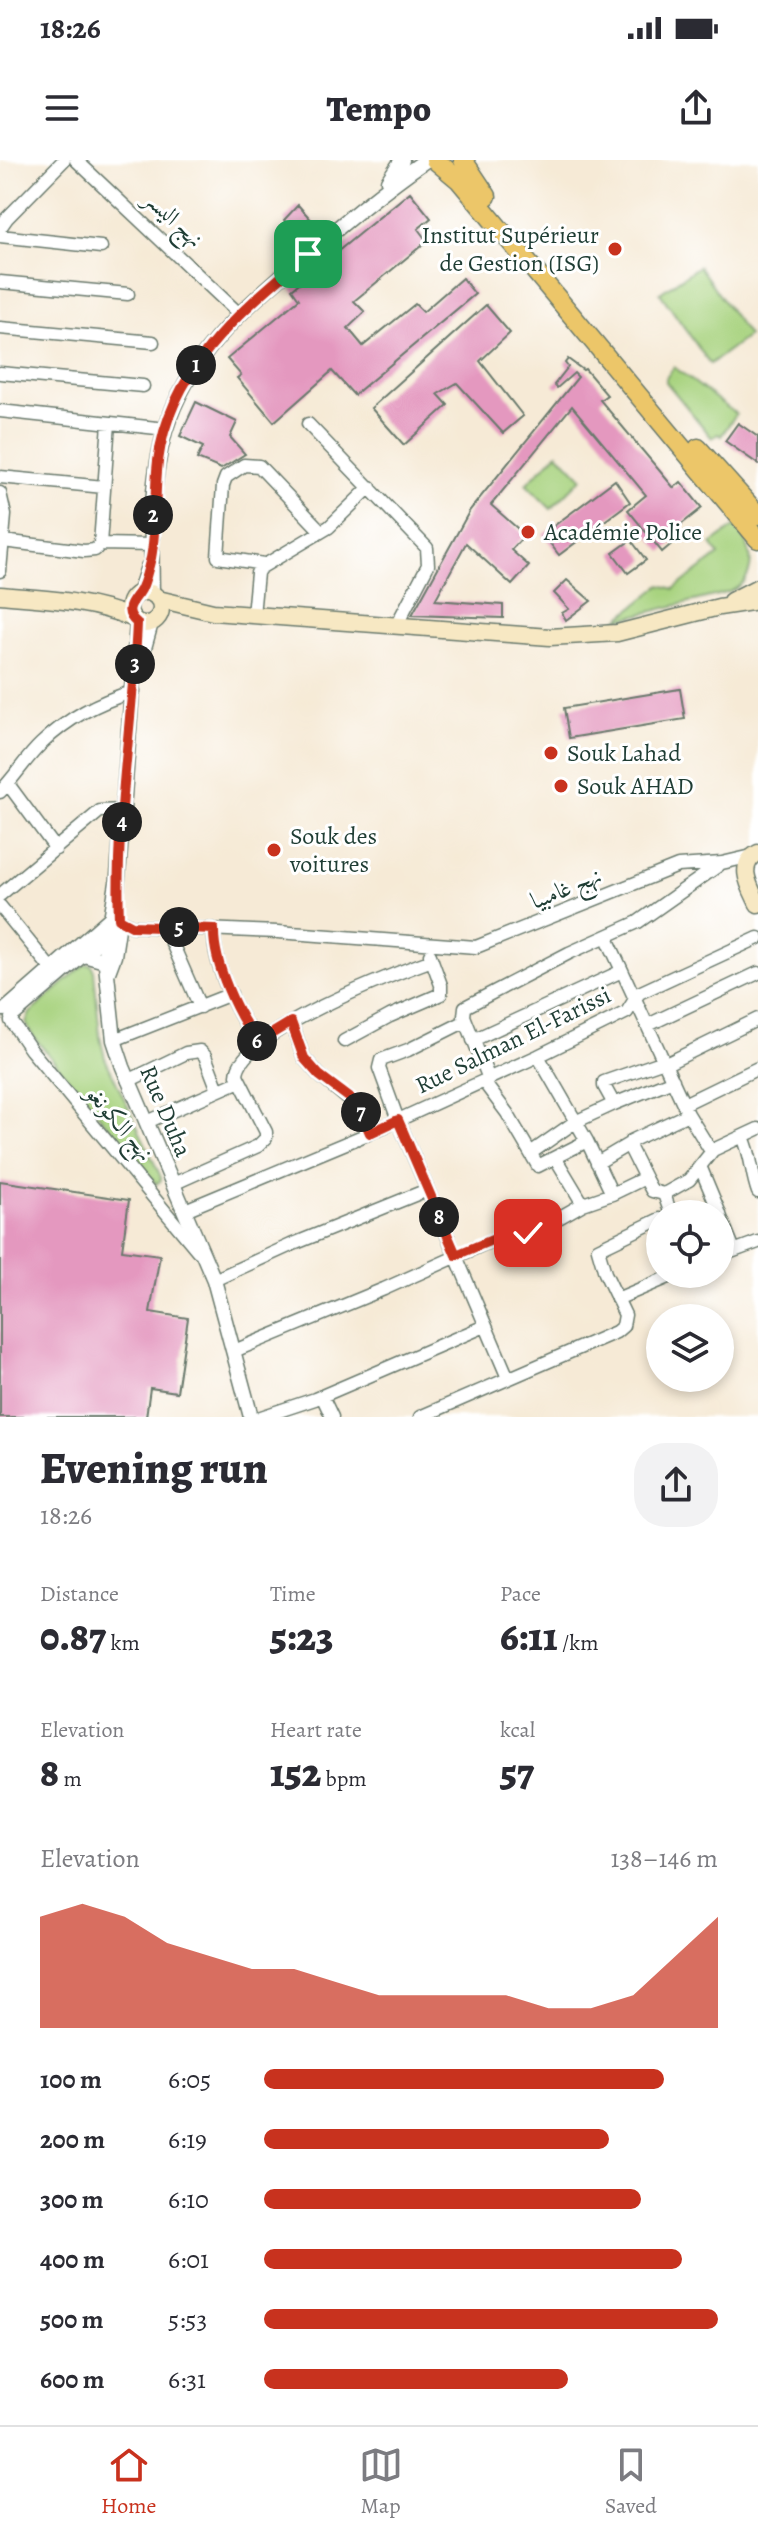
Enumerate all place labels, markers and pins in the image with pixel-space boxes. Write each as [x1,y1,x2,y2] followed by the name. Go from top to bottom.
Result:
[421,219,599,279] place label: Institut Supérieur de Gestion (ISG)
[274,220,342,288] pin
[606,240,624,258] marker: Institut Supérieur de Gestion (ISG)
[176,345,216,385] pin: 1
[133,495,173,535] pin: 2
[543,516,702,548] place label: Académie Police
[519,523,537,541] marker: Académie Police
[115,644,155,684] pin: 3
[567,737,681,769] place label: Souk Lahad
[542,744,560,762] marker: Souk Lahad
[577,770,694,802] place label: Souk AHAD
[552,777,570,795] marker: Souk AHAD
[102,802,142,842] pin: 4
[289,820,377,880] place label: Souk des voitures
[265,841,283,859] marker: Souk des voitures
[159,907,199,947] pin: 5
[237,1021,277,1061] pin: 6
[341,1092,381,1132] pin: 7
[419,1197,459,1237] pin: 8
[494,1199,562,1267] pin

